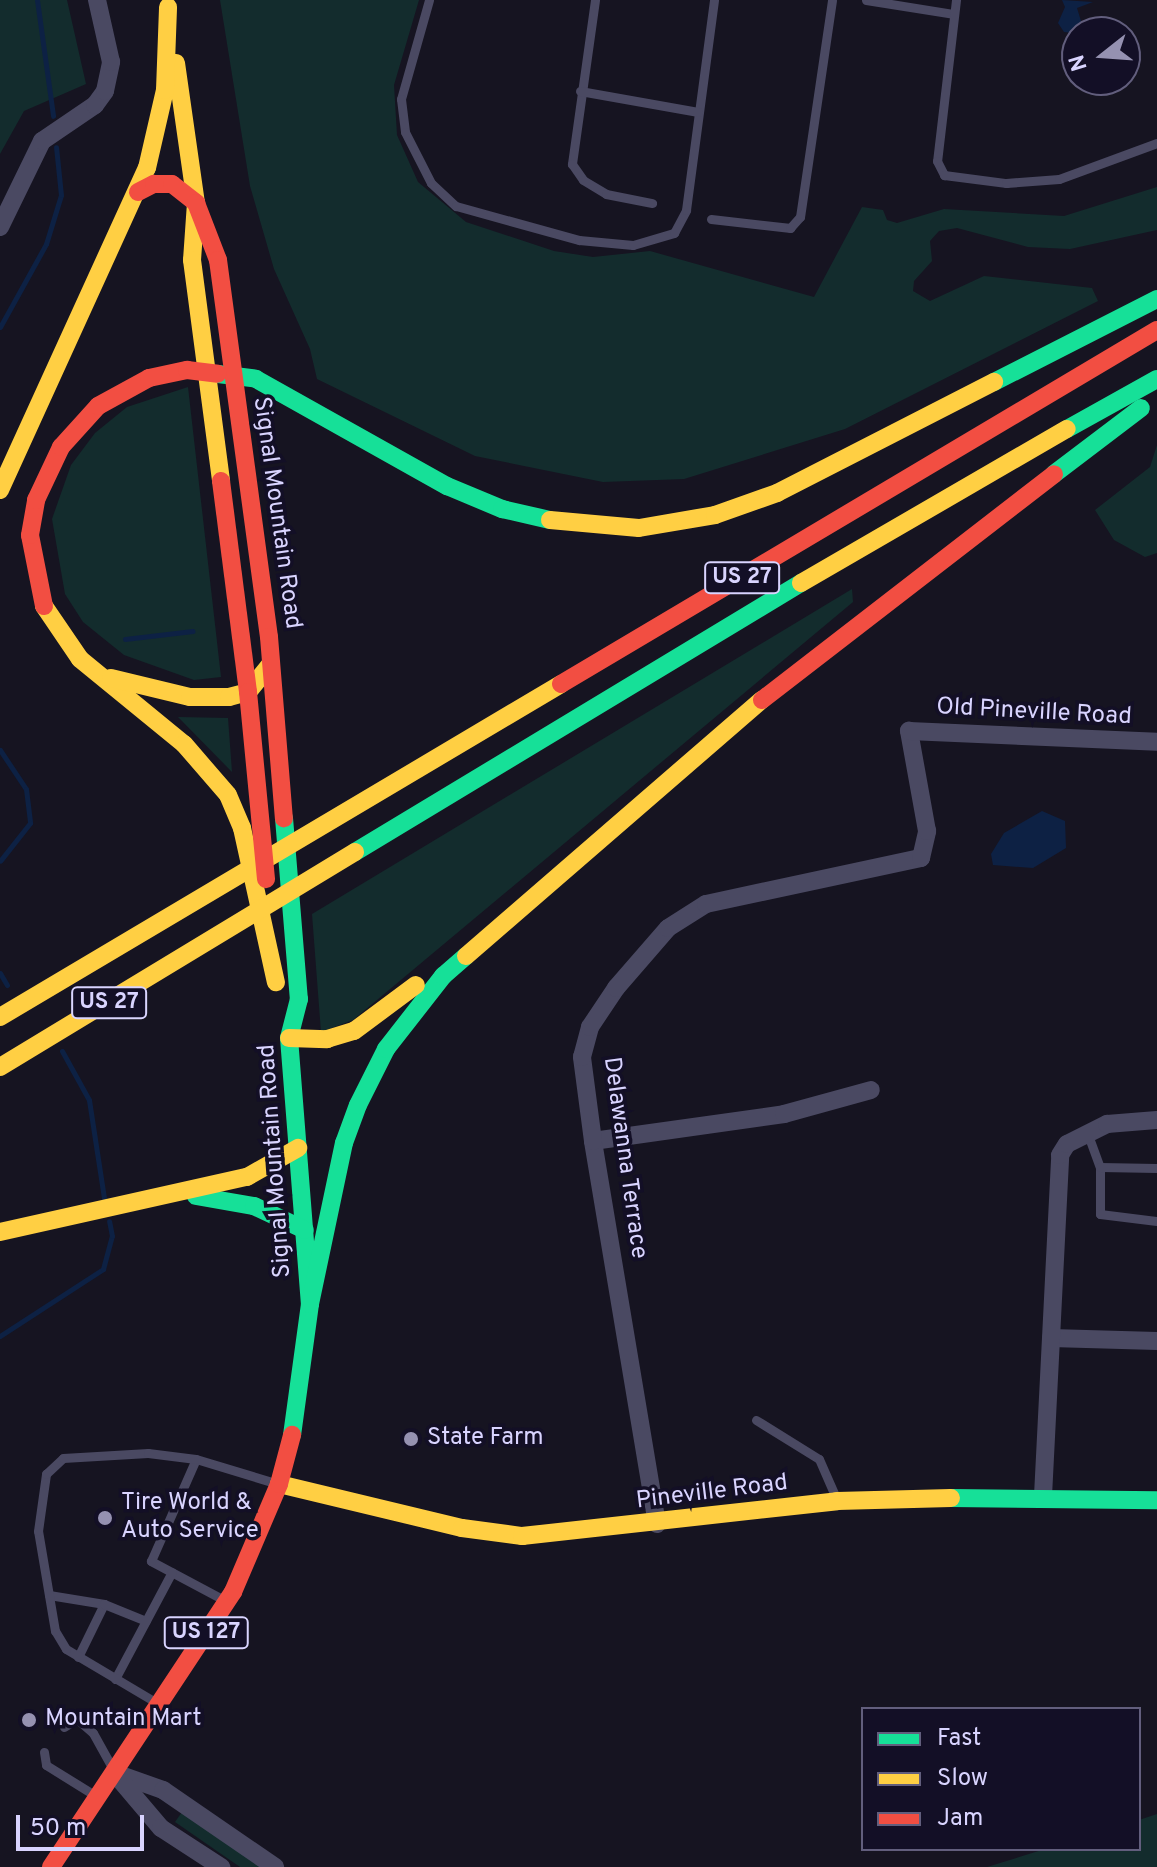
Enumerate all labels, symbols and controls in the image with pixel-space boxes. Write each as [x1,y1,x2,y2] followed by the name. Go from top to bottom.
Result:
[1061,16,1141,96] north arrow
[1064,51,1095,74] text: N
[245,395,307,631] street label: Signal Mountain Road
[704,560,780,596] road number: US 27
[936,694,1132,732] street label: Old Pineville Road
[71,985,147,1021] road number: US 27
[253,1043,299,1279] street label: Signal Mountain Road
[596,1055,652,1261] street label: Delawanna Terrace
[427,1425,544,1453] place label: State Farm
[402,1430,420,1448] marker: State Farm
[635,1469,789,1517] street label: Pineville Road
[121,1490,259,1546] place label: Tire World & Auto Service
[96,1509,114,1527] marker: Tire World & Auto Service
[162,1615,250,1651] road number: US 127
[45,1706,202,1734] place label: Mountain Mart
[861,1707,1141,1851] legend
[20,1711,38,1729] marker: Mountain Mart
[937,1724,981,1754] text: Fast
[937,1764,988,1794] text: Slow
[20,1799,148,1849] scale bar
[937,1804,983,1834] text: Jam
[30,1814,86,1844] text: 50 m

